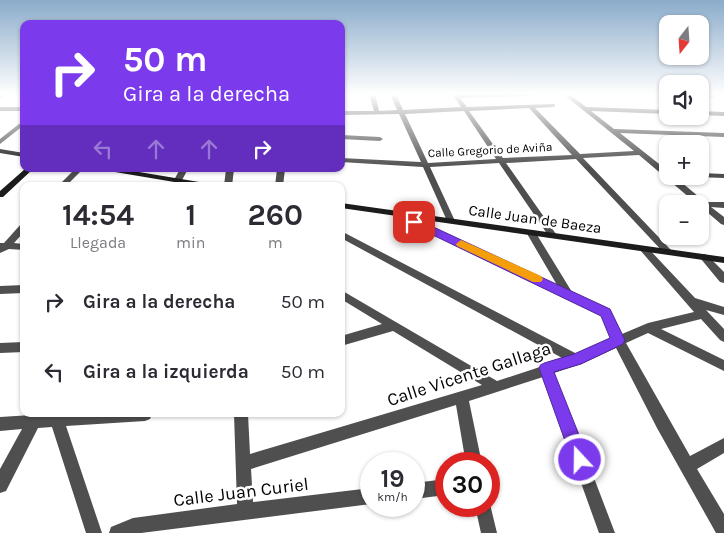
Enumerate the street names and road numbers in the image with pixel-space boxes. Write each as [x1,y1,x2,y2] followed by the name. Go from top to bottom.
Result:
[427,140,553,160] street label: Calle Gregorio de Aviña
[467,201,603,237] street label: Calle Juan de Baeza
[384,337,554,411] street label: Calle Vicente Gallaga
[172,473,310,511] street label: Calle Juan Curiel

